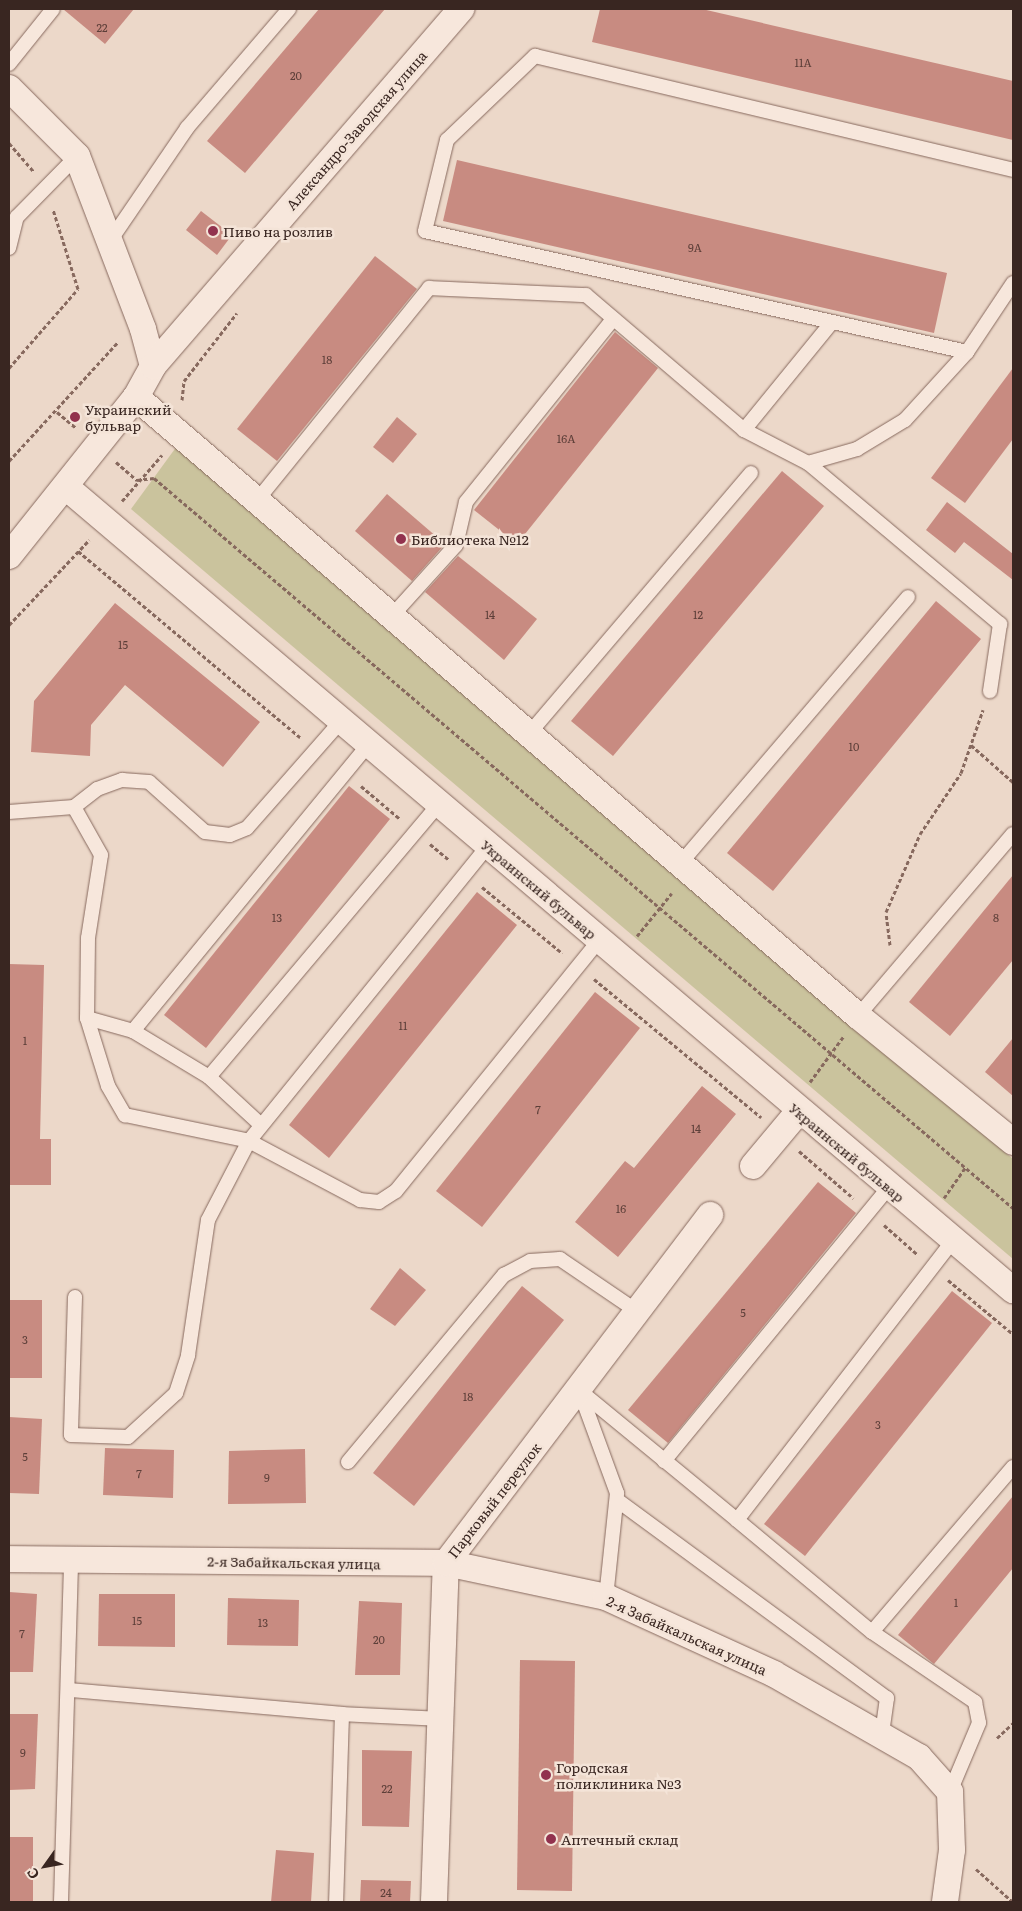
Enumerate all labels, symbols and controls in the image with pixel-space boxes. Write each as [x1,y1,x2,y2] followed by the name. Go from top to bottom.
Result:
[96,20,108,34] house number: 22
[282,47,430,213] street label: Александро-Заводская улица
[794,55,812,69] house number: 11А
[290,68,302,82] house number: 20
[223,223,333,239] place label: Пиво на розлив
[207,225,219,237] marker: Пиво на розлив
[688,240,702,254] house number: 9А
[322,352,332,366] house number: 18
[85,401,171,434] place label: Украинский бульвар
[69,411,81,423] marker: Украинский бульвар
[557,431,575,445] house number: 16А
[411,531,529,547] place label: Библиотека №12
[395,533,407,545] marker: Библиотека №12
[485,607,495,621] house number: 14
[693,607,703,621] house number: 12
[118,637,128,651] house number: 15
[849,739,859,753] house number: 10
[478,836,600,942] street label: Украинский бульвар
[272,910,282,924] house number: 13
[993,910,999,924] house number: 8
[399,1018,407,1032] house number: 11
[23,1033,27,1047] house number: 1
[786,1099,908,1205] street label: Украинский бульвар
[535,1102,541,1116] house number: 7
[691,1121,701,1135] house number: 14
[616,1201,626,1215] house number: 16
[740,1305,746,1319] house number: 5
[22,1332,28,1346] house number: 3
[463,1389,473,1403] house number: 18
[875,1417,881,1431] house number: 3
[444,1439,544,1561] street label: Парковый переулок
[22,1449,28,1463] house number: 5
[136,1466,142,1480] house number: 7
[264,1470,270,1484] house number: 9
[207,1552,381,1572] street label: 2-я Забайкальская улица
[604,1592,770,1678] street label: 2-я Забайкальская улица
[954,1595,958,1609] house number: 1
[132,1613,142,1627] house number: 15
[258,1615,268,1629] house number: 13
[19,1626,25,1640] house number: 7
[373,1632,385,1646] house number: 20
[20,1745,26,1759] house number: 9
[556,1759,681,1791] place label: Городская поликлиника №3
[540,1769,552,1781] marker: Городская поликлиника №3
[381,1781,393,1795] house number: 22
[561,1831,678,1847] place label: Аптечный склад
[545,1833,557,1845] marker: Аптечный склад
[20,1841,70,1891] north arrow
[21,1864,43,1883] text: С
[380,1885,392,1899] house number: 24

